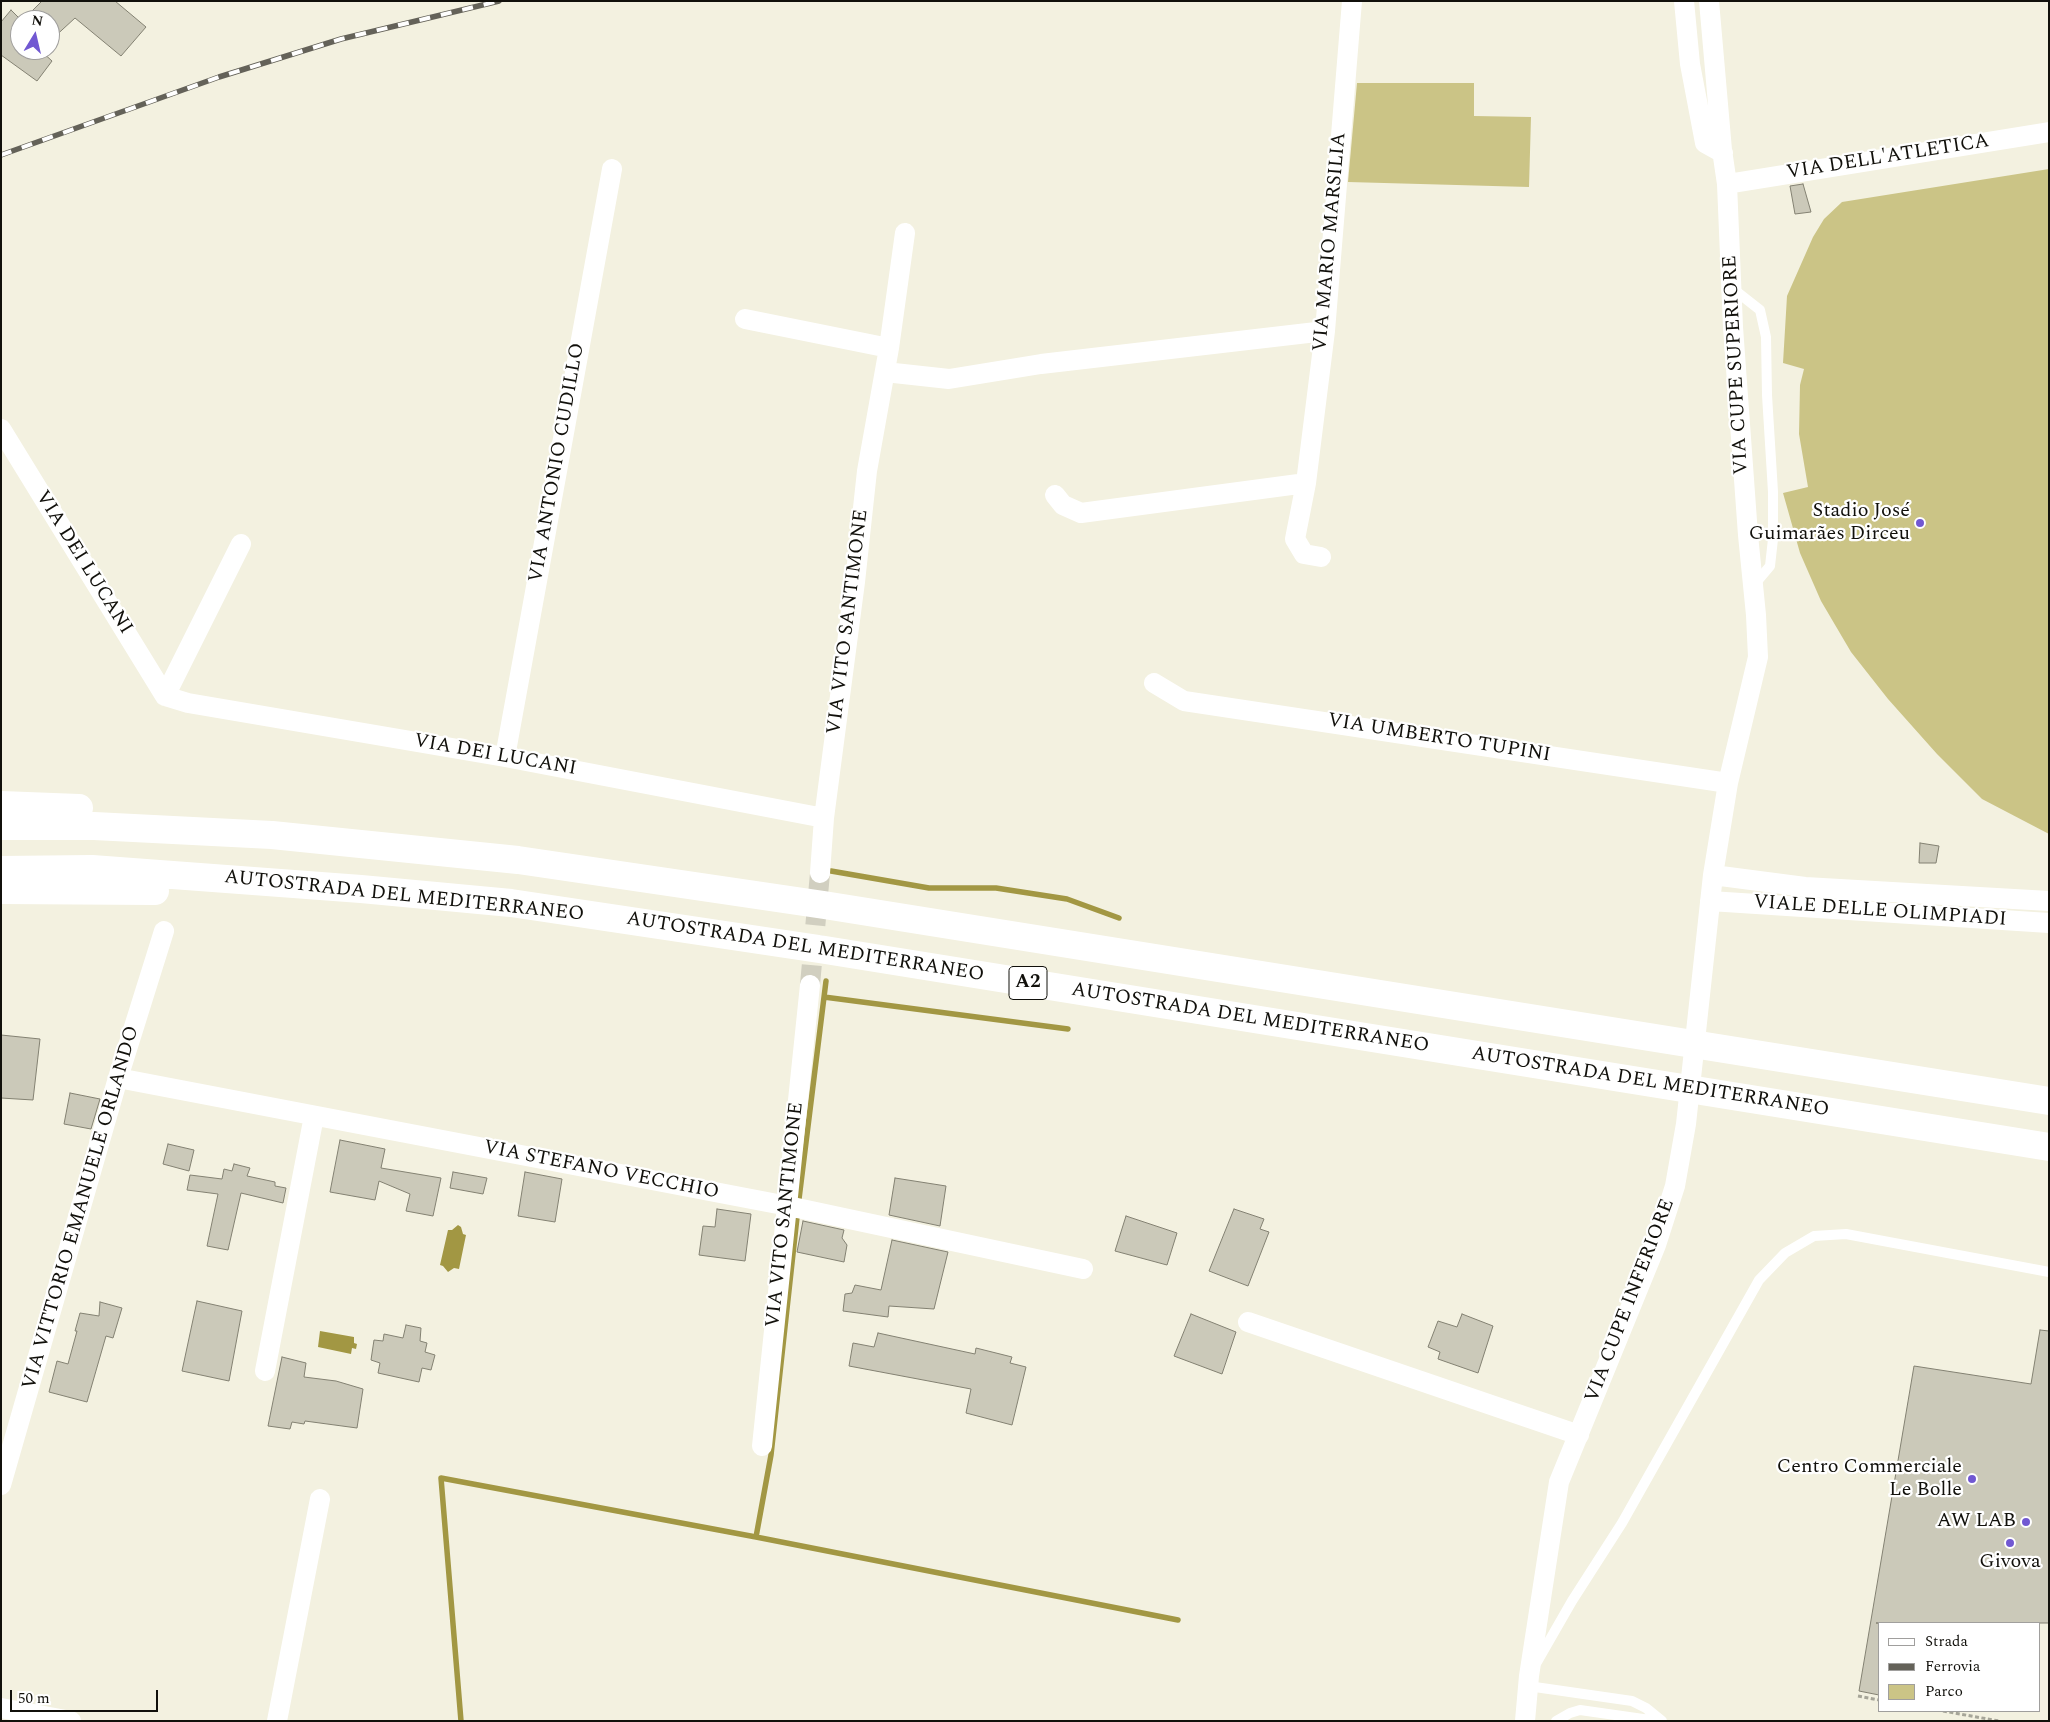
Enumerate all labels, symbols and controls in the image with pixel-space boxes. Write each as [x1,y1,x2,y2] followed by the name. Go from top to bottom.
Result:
[30,9,45,32] text: N
[10,10,60,60] north arrow
[1785,130,1991,186] street label: VIA DELL'ATLETICA
[1309,131,1353,353] street label: VIA MARIO MARSILIA
[1719,255,1755,475] street label: VIA CUPE SUPERIORE
[525,341,591,585] street label: VIA ANTONIO CUDILLO
[29,487,137,639] street label: VIA DEI LUCANI
[1749,500,1910,547] place label: Stadio José Guimarães Dirceu
[823,508,875,736] street label: VIA VITO SANTIMONE
[1914,517,1926,529] marker: Stadio José Guimarães Dirceu
[1326,710,1552,768] street label: VIA UMBERTO TUPINI
[412,730,578,782] street label: VIA DEI LUCANI
[223,866,585,928] street label: AUTOSTRADA DEL MEDITERRANEO
[1752,891,2008,933] street label: VIALE DELLE OLIMPIADI
[624,908,986,988] street label: AUTOSTRADA DEL MEDITERRANEO
[1009,966,1047,1000] road number: A2
[1069,979,1431,1059] street label: AUTOSTRADA DEL MEDITERRANEO
[18,1023,146,1393] street label: VIA VITTORIO EMANUELE ORLANDO
[1469,1043,1831,1123] street label: AUTOSTRADA DEL MEDITERRANEO
[762,1101,810,1329] street label: VIA VITO SANTIMONE
[481,1136,721,1206] street label: VIA STEFANO VECCHIO
[1581,1196,1681,1406] street label: VIA CUPE INFERIORE
[1777,1456,1962,1503] place label: Centro Commerciale Le Bolle
[1966,1473,1978,1485] marker: Centro Commerciale Le Bolle
[1937,1510,2016,1534] place label: AW LAB
[2020,1516,2032,1528] marker: AW LAB
[2004,1537,2016,1549] marker: Givova
[1979,1551,2041,1575] place label: Givova
[1878,1622,2040,1712] legend
[1925,1630,1968,1653] text: Strada
[1925,1655,1980,1678] text: Ferrovia
[12,1680,160,1712] scale bar
[1925,1680,1963,1703] text: Parco
[18,1687,50,1710] text: 50 m

